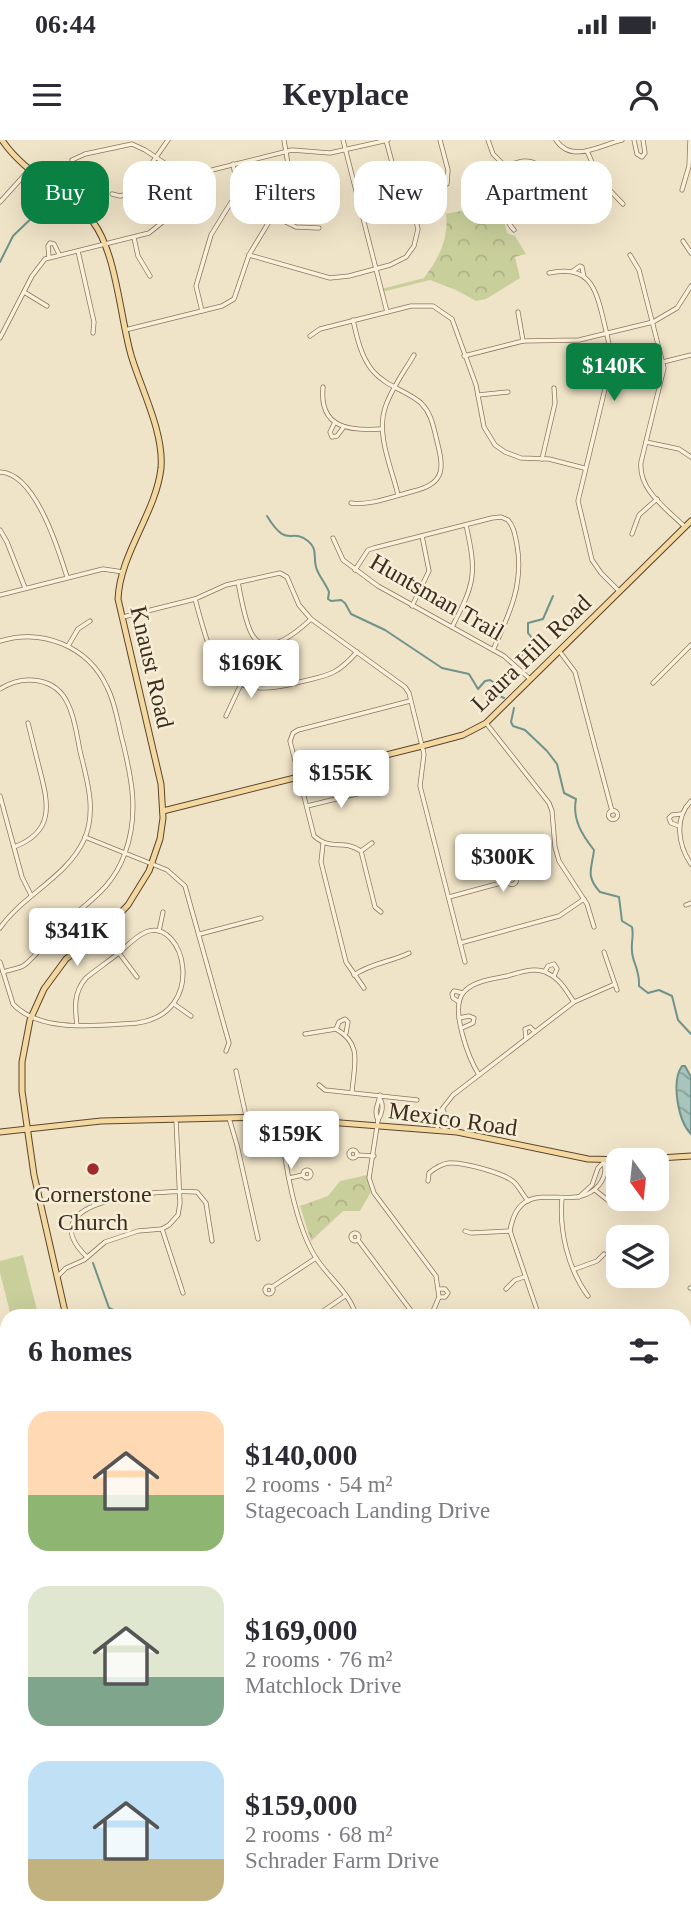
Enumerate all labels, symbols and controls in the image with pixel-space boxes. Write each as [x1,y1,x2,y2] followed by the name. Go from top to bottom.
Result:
[35,10,96,39] text: 06:44
[28,76,66,114] icon: menu
[282,76,409,112] text: Keyplace
[625,76,663,114] icon: person
[21,161,109,224] chip: Buy
[123,161,216,224] chip: Rent
[230,161,340,224] chip: Filters
[354,161,447,224] chip: New
[461,161,612,224] chip: Apartment
[565,344,663,403] pin: $140K
[582,353,646,378] text: $140K
[366,548,509,646] street label: Huntsman Trail
[466,589,596,717] street label: Laura Hill Road
[125,603,179,731] street label: Knaust Road
[202,640,300,700] pin: $169K
[219,650,283,675] text: $169K
[292,750,390,810] pin: $155K
[309,760,373,785] text: $155K
[454,834,552,894] pin: $300K
[471,844,535,869] text: $300K
[28,908,126,968] pin: $341K
[45,918,109,943] text: $341K
[387,1097,519,1141] street label: Mexico Road
[242,1112,340,1171] pin: $159K
[259,1121,323,1146] text: $159K
[606,1148,668,1211] north arrow
[606,1148,669,1288] map controls
[85,1161,101,1177] marker: Cornerstone Church
[34,1181,152,1235] place label: Cornerstone Church
[606,1225,669,1288] button: layers
[625,1332,663,1370] icon: filters
[28,1334,132,1367] text: 6 homes
[245,1438,358,1471] text: $140,000
[84,1439,168,1523] icon: home
[245,1472,392,1497] text: 2 rooms · 54 m²
[245,1498,490,1523] text: Stagecoach Landing Drive
[245,1613,358,1646] text: $169,000
[84,1614,168,1698] icon: home
[245,1647,392,1672] text: 2 rooms · 76 m²
[245,1673,401,1698] text: Matchlock Drive
[245,1788,358,1821] text: $159,000
[84,1789,168,1873] icon: home
[245,1822,392,1847] text: 2 rooms · 68 m²
[245,1848,439,1873] text: Schrader Farm Drive

